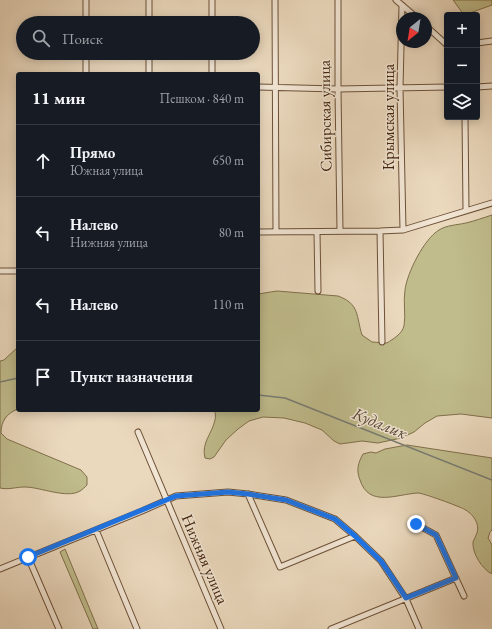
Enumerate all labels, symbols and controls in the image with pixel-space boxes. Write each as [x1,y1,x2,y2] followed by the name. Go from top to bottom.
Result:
[396,12,432,48] north arrow
[444,12,480,120] map controls
[444,12,480,48] button: +
[16,16,260,60] search box
[30,27,52,49] icon: search
[62,29,103,48] text: Поиск
[444,48,480,84] button: −
[314,59,336,172] street label: Сибирская улица
[378,63,399,170] street label: Крымская улица
[444,84,480,120] button: layers
[32,87,85,109] text: 11 мин
[160,90,244,107] text: Пешком · 840 m
[70,143,115,162] text: Прямо
[32,150,54,172] icon: ahead
[213,152,244,169] text: 650 m
[70,162,143,179] text: Южная улица
[70,215,118,234] text: Налево
[32,222,54,244] icon: left
[219,224,244,241] text: 80 m
[70,234,148,251] text: Нижняя улица
[32,294,54,316] icon: left
[70,295,118,314] text: Налево
[213,296,244,313] text: 110 m
[32,366,54,388] icon: arrive
[70,367,193,386] text: Пункт назначения
[348,402,412,444] water label: Кудалик
[177,511,234,608] street label: Нижняя улица
[407,515,425,533] route end
[19,548,37,566] route start

